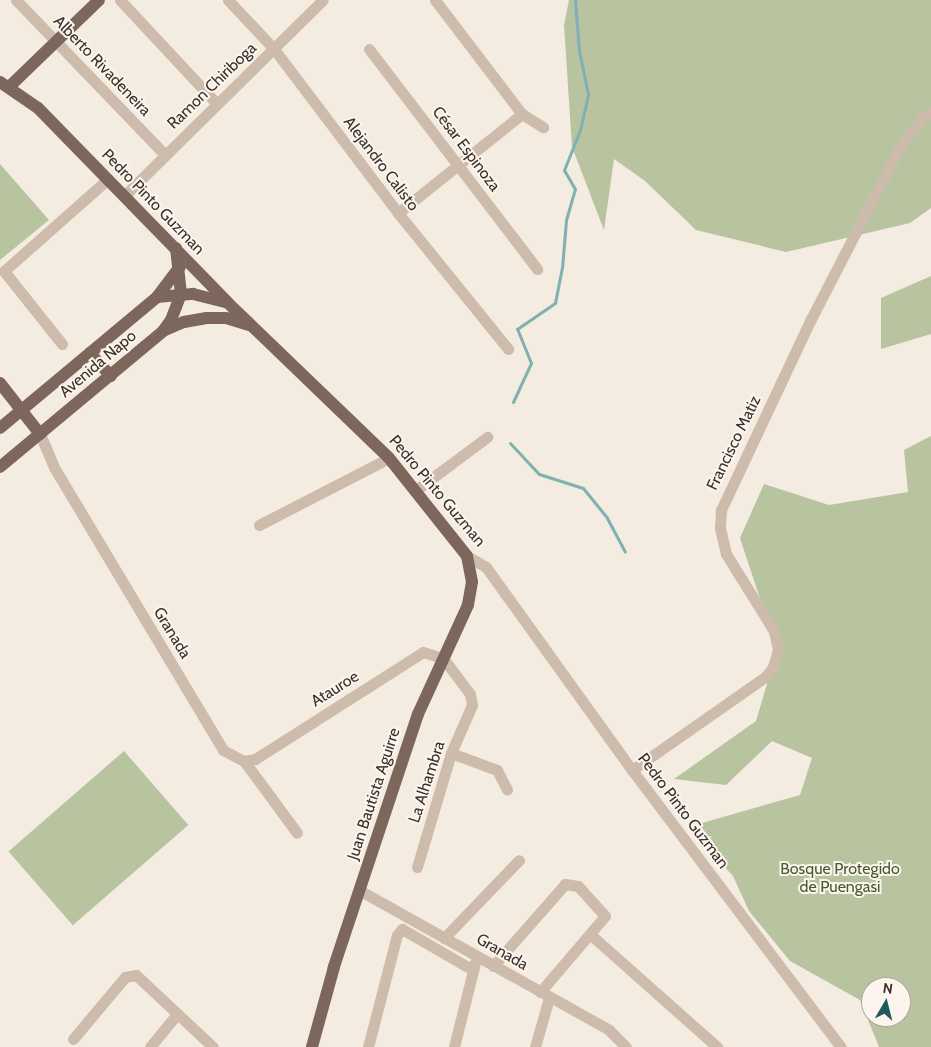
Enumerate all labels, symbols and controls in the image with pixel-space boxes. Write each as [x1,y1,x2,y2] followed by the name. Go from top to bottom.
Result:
[49,12,155,120] street label: Alberto Rivadeneira
[163,39,261,133] street label: Ramon Chiriboga
[428,103,504,195] street label: César Espinoza
[339,113,423,215] street label: Alejandro Calisto
[98,145,208,259] street label: Pedro Pinto Guzman
[56,326,140,402] street label: Avenida Napo
[703,393,765,493] street label: Francisco Matiz
[385,431,489,551] street label: Pedro Pinto Guzman
[149,604,195,662] street label: Granada
[308,667,362,711] street label: Atauroe
[344,726,404,862] street label: Juan Bautista Aguirre
[405,739,449,825] street label: La Alhambra
[633,750,733,872] street label: Pedro Pinto Guzman
[780,859,900,897] park label: Bosque Protegido de Puengasi
[473,930,531,974] street label: Granada
[861,977,911,1027] north arrow
[882,979,894,998] text: N

